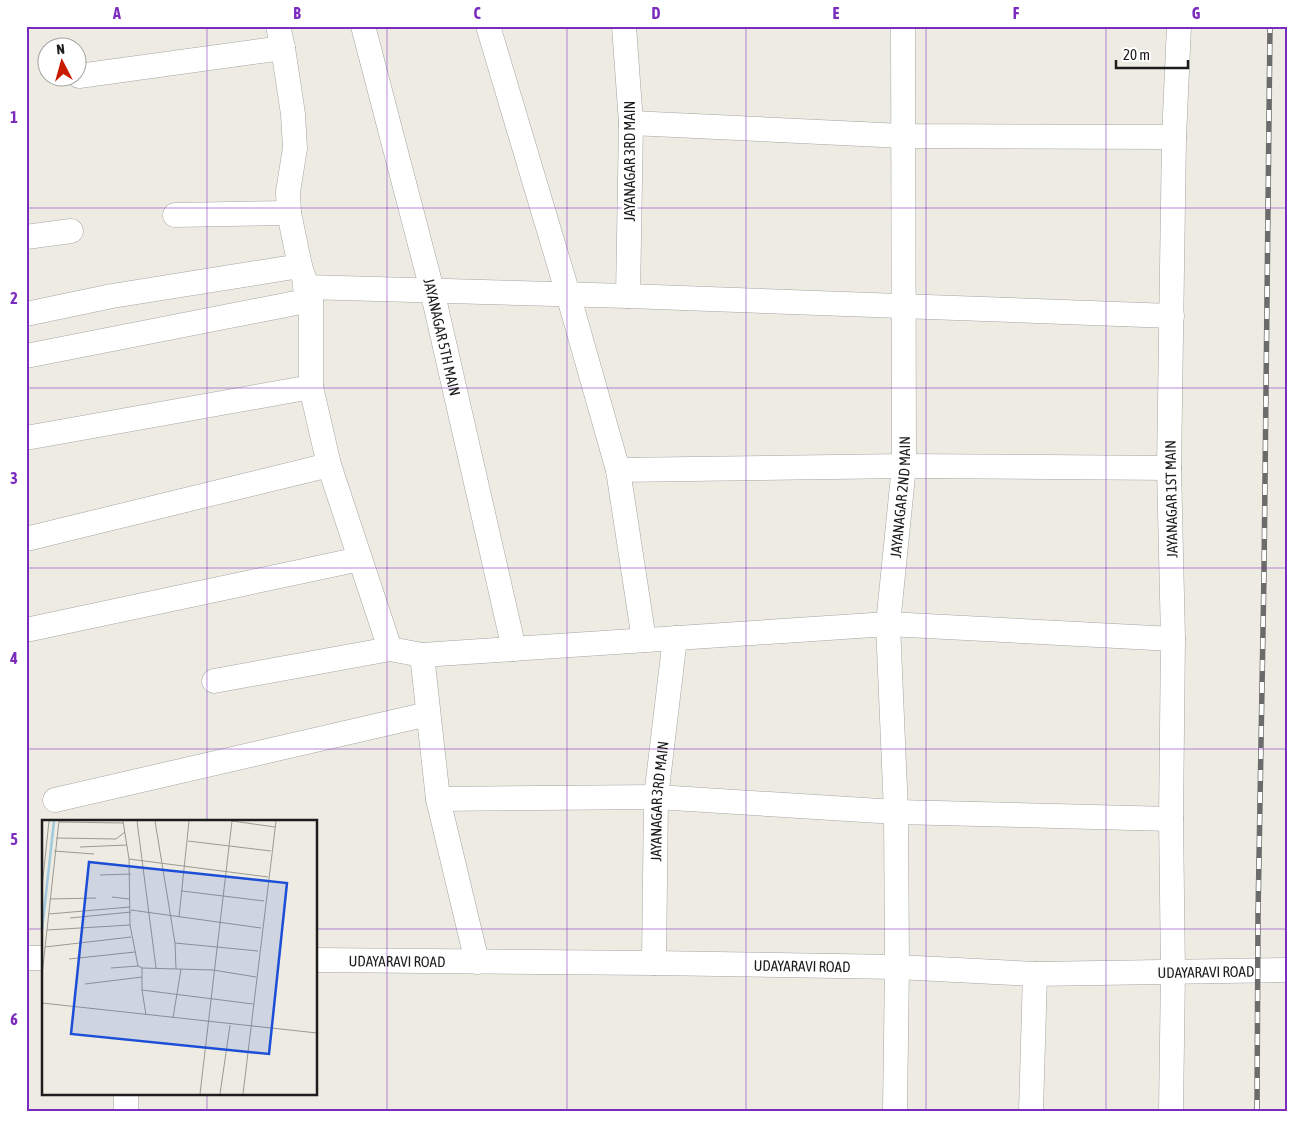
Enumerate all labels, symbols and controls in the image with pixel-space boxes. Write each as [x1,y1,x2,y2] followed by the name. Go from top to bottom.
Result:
[112,4,121,22] text: A
[293,4,301,22] text: B
[473,4,481,22] text: C
[652,4,661,22] text: D
[833,4,840,22] text: E
[1013,4,1020,22] text: F
[1192,4,1201,22] text: G
[38,38,88,88] north arrow
[1116,38,1188,70] scale bar
[56,41,66,57] text: N
[1123,46,1150,63] text: 20 m
[621,101,638,221] street label: JAYANAGAR 3RD MAIN
[10,108,18,126] text: 1
[421,276,464,397] street label: JAYANAGAR 5TH MAIN
[10,289,18,307] text: 2
[886,436,912,559] street label: JAYANAGAR 2ND MAIN
[1161,440,1181,558] street label: JAYANAGAR 1ST MAIN
[10,469,18,487] text: 3
[9,649,18,667] text: 4
[647,740,671,862] street label: JAYANAGAR 3RD MAIN
[42,820,318,1094] inset map
[10,830,18,848] text: 5
[348,952,446,970] street label: UDAYARAVI ROAD
[753,956,851,975] street label: UDAYARAVI ROAD
[1157,962,1254,981] street label: UDAYARAVI ROAD
[10,1010,18,1028] text: 6

